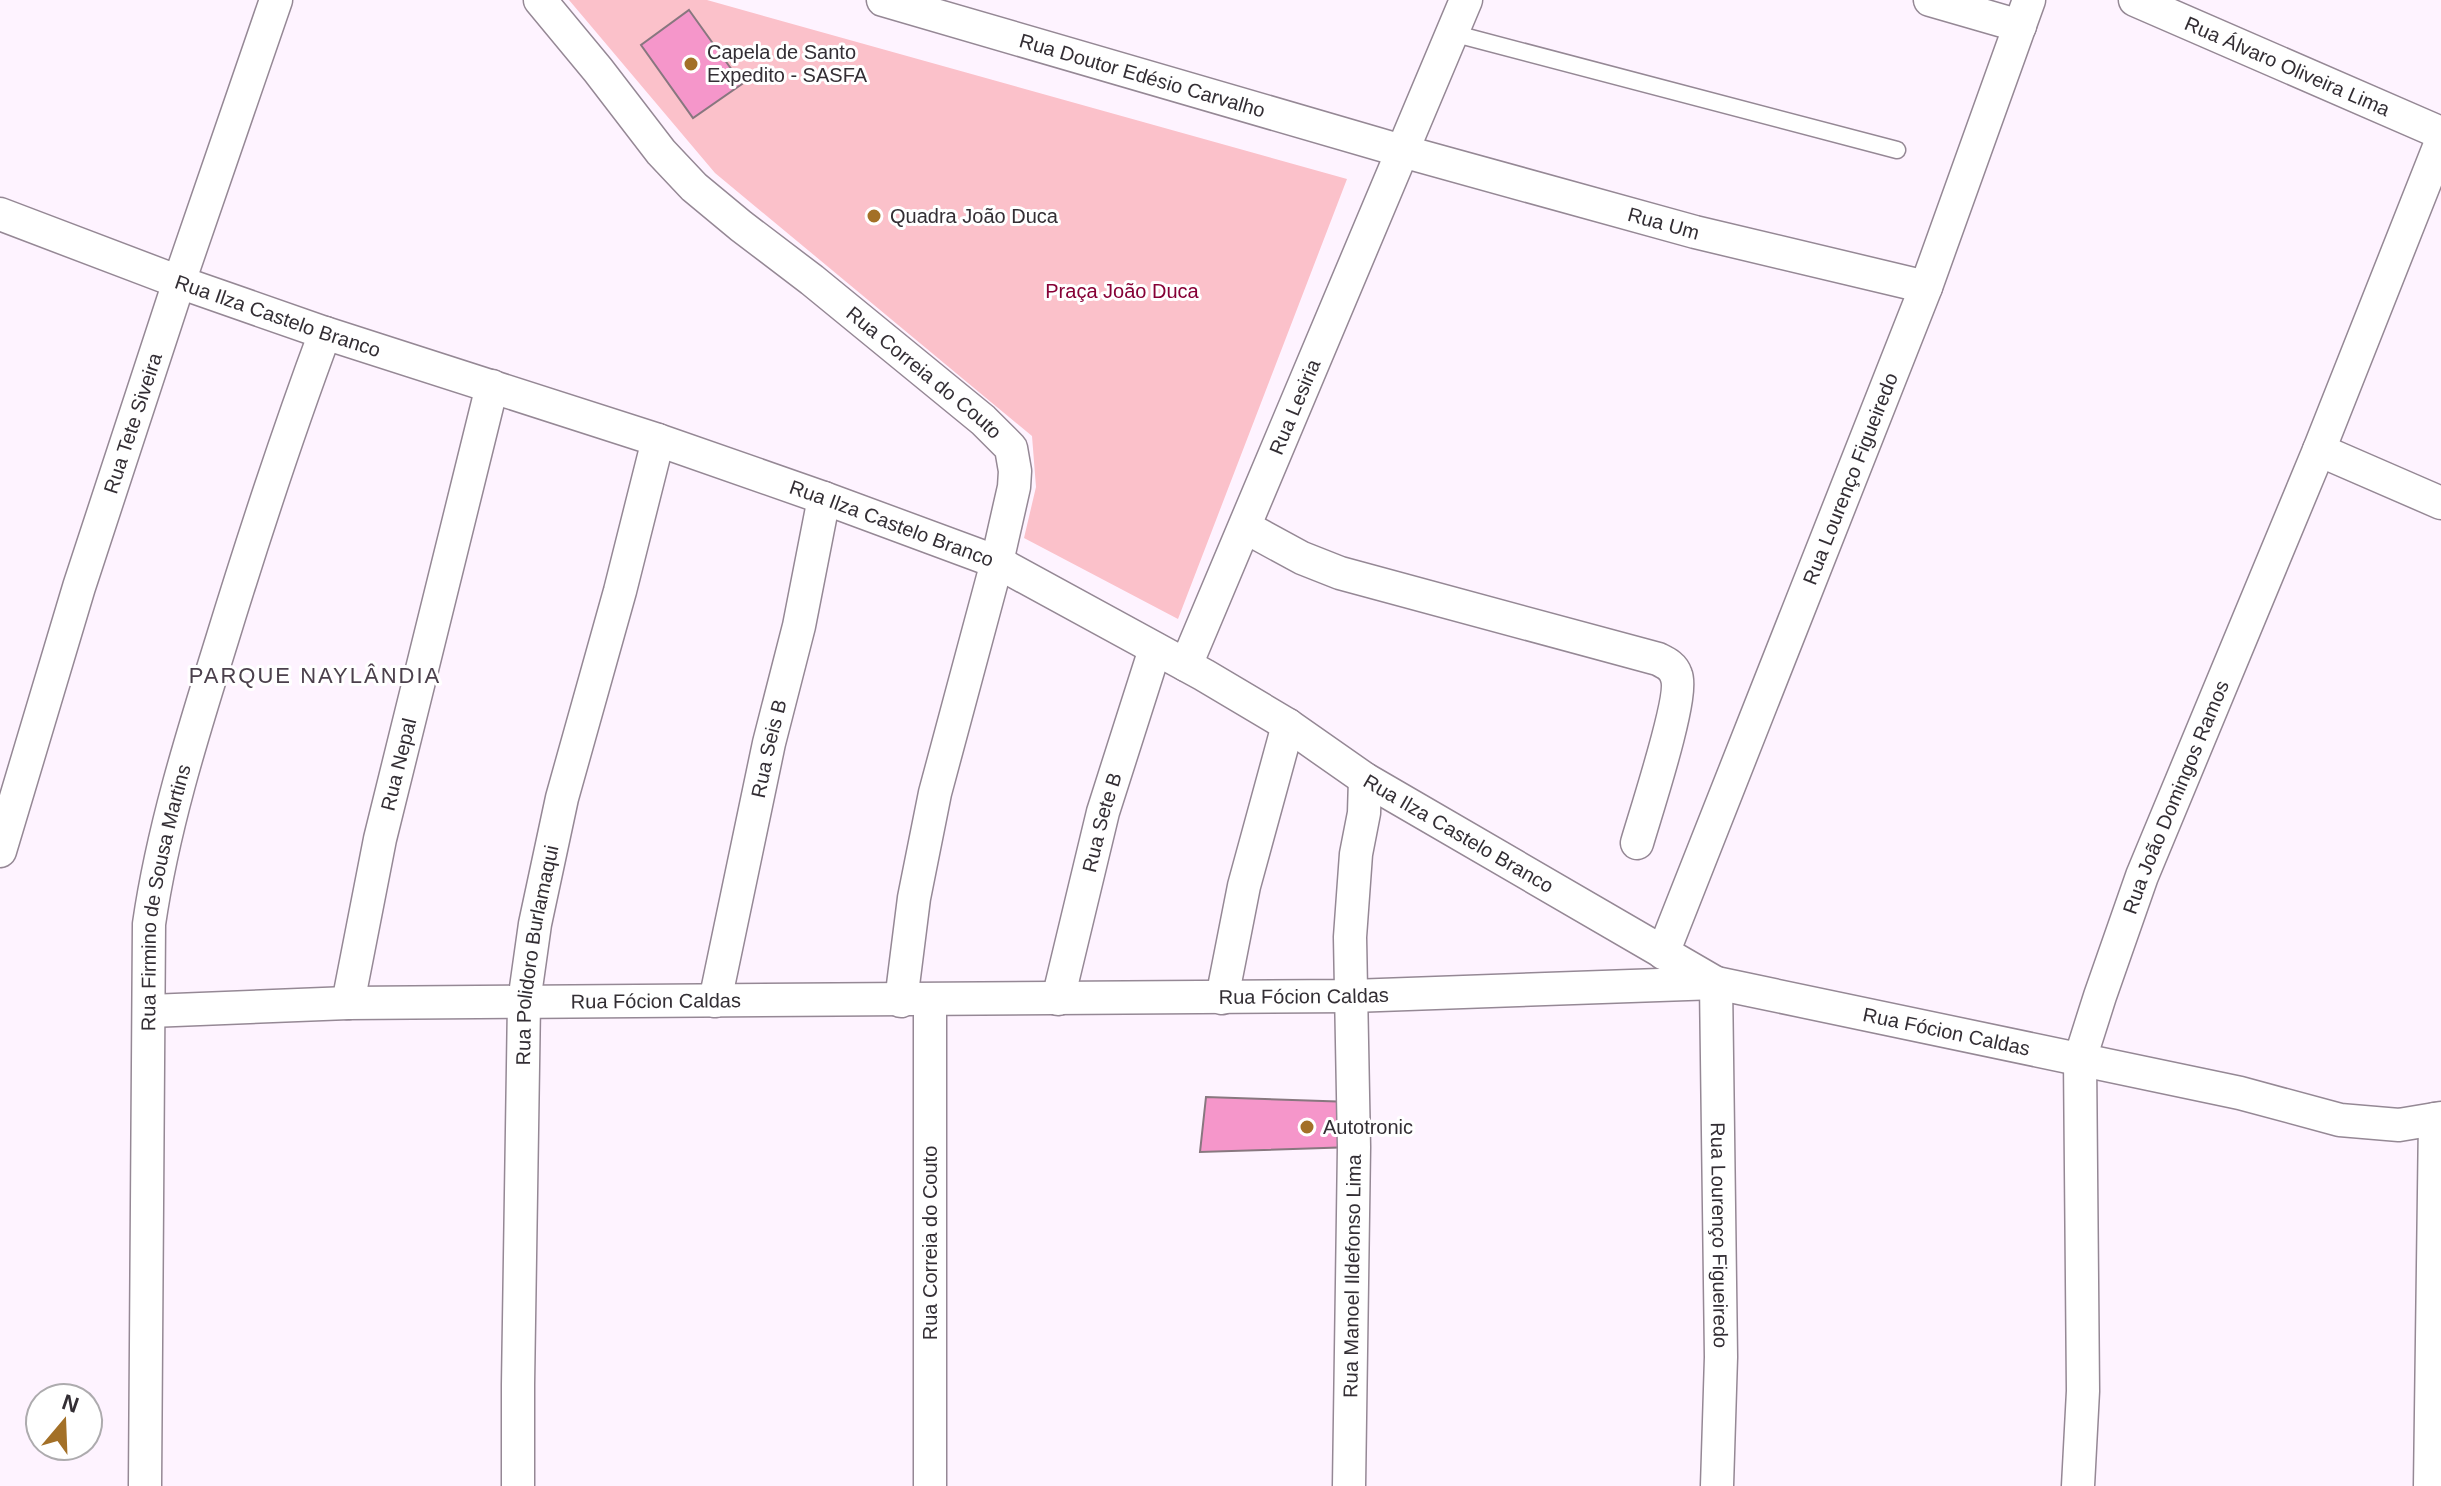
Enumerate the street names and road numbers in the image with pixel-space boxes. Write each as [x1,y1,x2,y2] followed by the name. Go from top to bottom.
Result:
[2181,12,2394,121] street label: Rua Álvaro Oliveira Lima
[1017,29,1268,122] street label: Rua Doutor Edésio Carvalho
[1625,203,1702,244] street label: Rua Um
[172,271,383,361] street label: Rua Ilza Castelo Branco
[842,302,1006,443] street label: Rua Correia do Couto
[99,349,166,496] street label: Rua Tete Siveira
[1265,355,1325,458] street label: Rua Lesiria
[1799,370,1902,588] street label: Rua Lourenço Figueiredo
[787,476,997,571] street label: Rua Ilza Castelo Branco
[2119,677,2233,917] street label: Rua João Domingos Ramos
[747,697,791,800] street label: Rua Seis B
[376,716,420,813] street label: Rua Nepal
[137,762,195,1031] street label: Rua Firmino de Sousa Martins
[1078,770,1126,874] street label: Rua Sete B
[1360,770,1557,897] street label: Rua Ilza Castelo Branco
[512,843,563,1065] street label: Rua Polidoro Burlamaqui
[1219,984,1389,1008] street label: Rua Fócion Caldas
[571,989,741,1012] street label: Rua Fócion Caldas
[1861,1003,2032,1060] street label: Rua Fócion Caldas
[1707,1122,1732,1348] street label: Rua Lourenço Figueiredo
[919,1146,941,1340] street label: Rua Correia do Couto
[1339,1153,1365,1398] street label: Rua Manoel Ildefonso Lima

